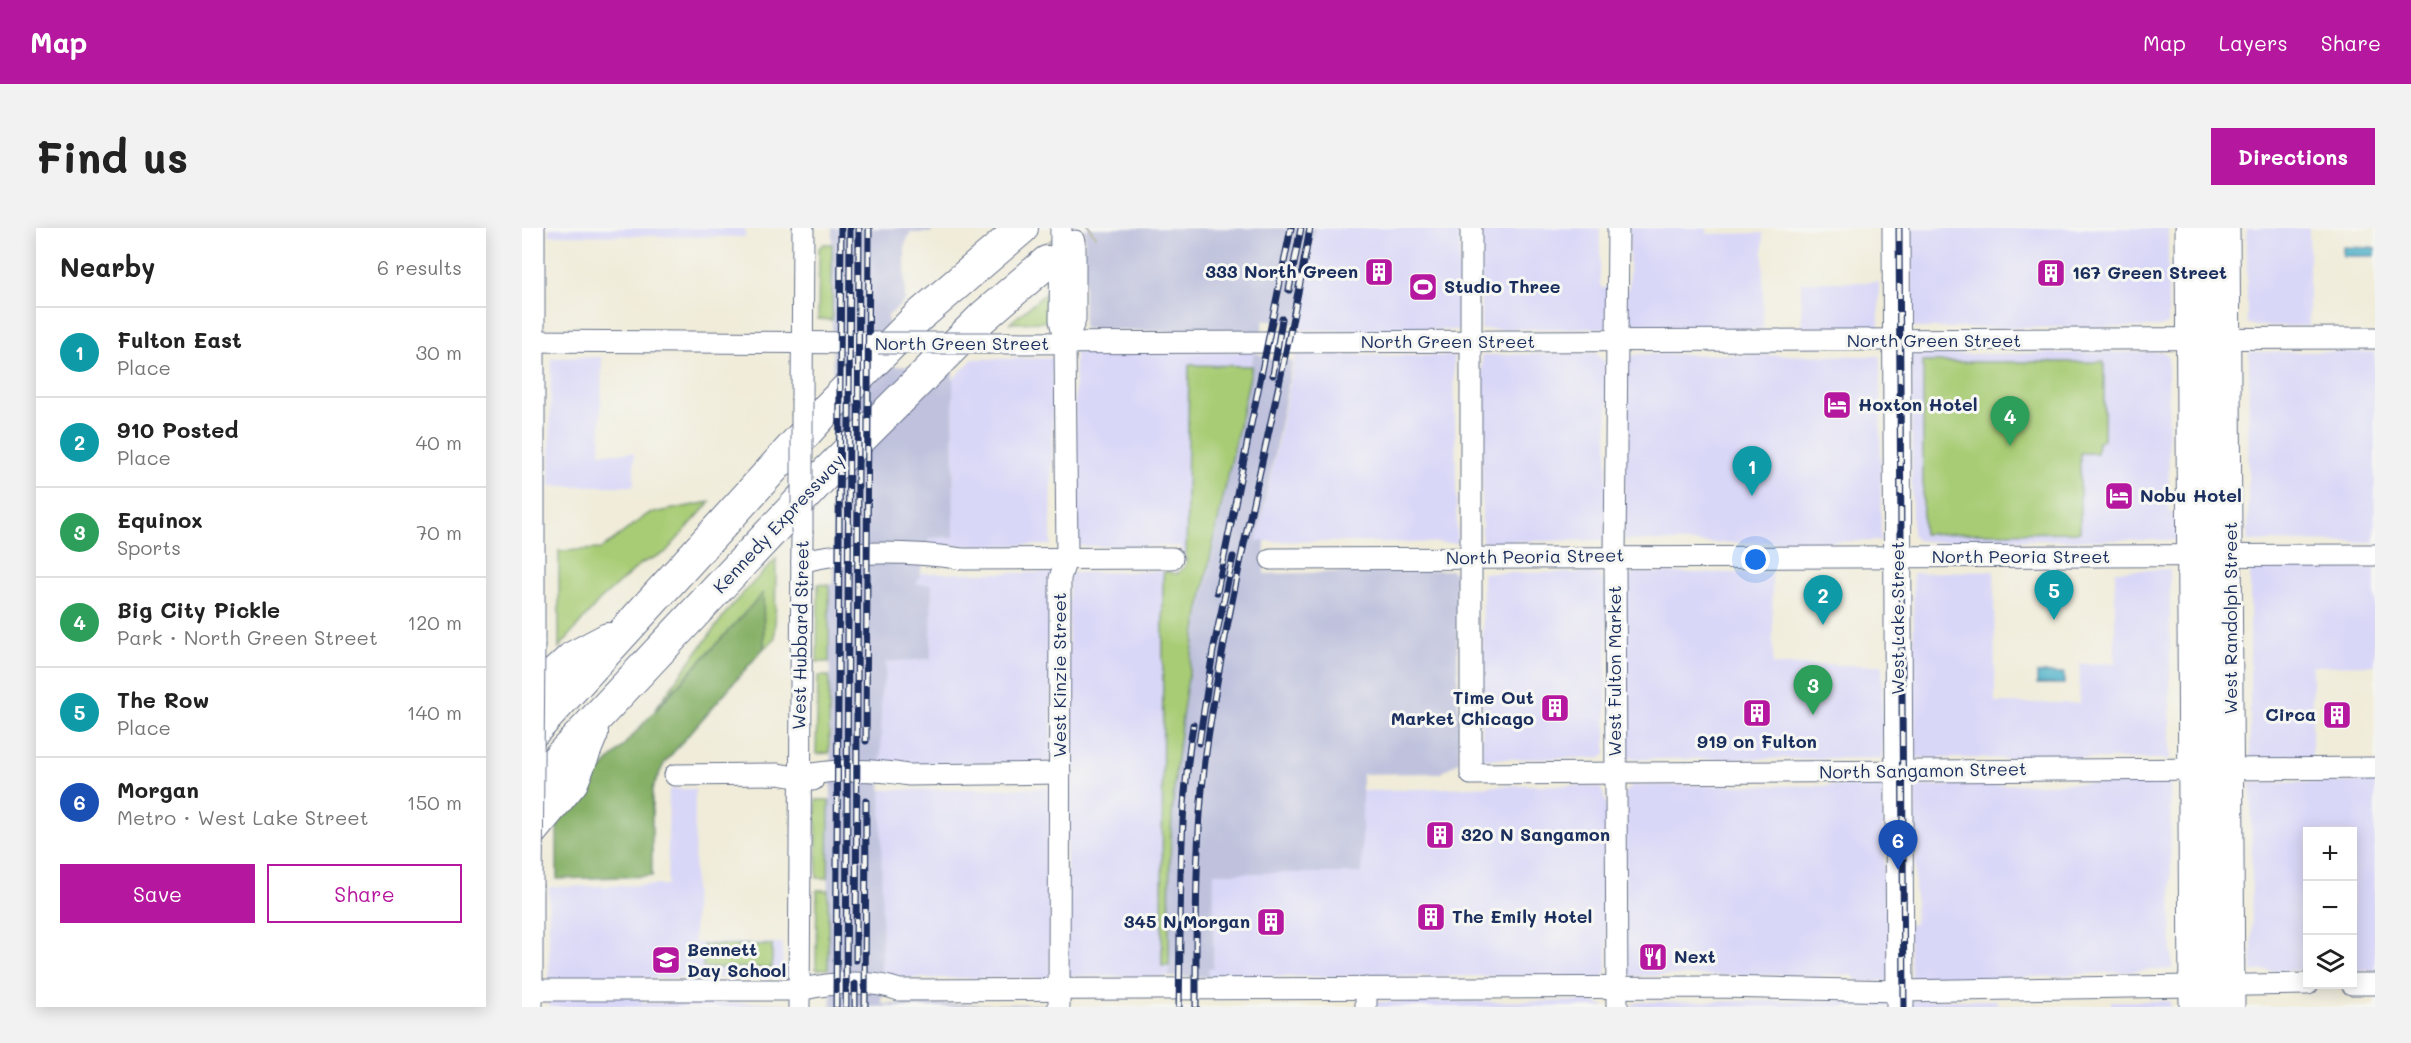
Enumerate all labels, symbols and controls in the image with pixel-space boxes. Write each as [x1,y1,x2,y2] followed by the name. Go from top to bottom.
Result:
[30,24,87,60] text: Map
[2143,29,2186,56] text: Map
[2219,29,2288,56] text: Layers
[2321,29,2381,56] text: Share
[2211,128,2375,185] button: Directions
[36,129,188,184] text: Find us
[60,250,155,284] text: Nearby
[377,254,462,280] text: 6 results
[1363,256,1395,288] building icon: 333 North Green
[2035,257,2067,289] building icon: 167 Green Street
[1205,259,1358,283] place label: 333 North Green
[2072,260,2227,284] place label: 167 Green Street
[1407,271,1439,303] sports icon: Studio Three
[1444,274,1561,298] place label: Studio Three
[117,325,242,354] text: Fulton East
[1847,328,2021,352] street label: North Green Street
[1361,329,1535,353] street label: North Green Street
[875,331,1049,355] street label: North Green Street
[75,339,84,365] text: 1
[416,339,462,365] text: 30 m
[117,354,171,380] text: Place
[1821,389,1853,421] hotel icon: Hoxton Hotel
[1858,392,1978,416] place label: Hoxton Hotel
[1990,396,2030,446] pin: 4
[117,415,238,444] text: 910 Posted
[74,429,85,455] text: 2
[416,429,462,455] text: 40 m
[117,444,171,470] text: Place
[1732,446,1772,496] pin: 1
[707,448,849,598] street label: Kennedy Expressway
[2103,480,2135,512] hotel icon: Nobu Hotel
[2140,483,2242,507] place label: Nobu Hotel
[117,505,203,534] text: Equinox
[74,519,86,545] text: 3
[416,519,462,545] text: 70 m
[2218,521,2242,715] street label: West Randolph Street
[117,534,181,560] text: Sports
[786,540,814,730] street label: West Hubbard Street
[1885,541,1909,695] street label: West Lake Street
[1446,542,1624,570] street label: North Peoria Street
[1932,544,2110,568] street label: North Peoria Street
[1741,545,1770,574] your location
[2034,570,2074,620] pin: 5
[1804,576,1842,625] pin: 2
[1602,585,1626,757] street label: West Fulton Market
[1047,592,1071,758] street label: West Kinzie Street
[117,595,280,624] text: Big City Pickle
[73,609,86,635] text: 4
[407,609,462,635] text: 120 m
[117,624,378,650] text: Park · North Green Street
[1794,666,1832,715] pin: 3
[117,685,209,714] text: The Row
[1391,685,1534,730] place label: Time Out Market Chicago
[1539,692,1571,724] building icon: Time Out Market Chicago
[1741,697,1773,729] building icon: 919 on Fulton
[74,699,85,725] text: 5
[407,699,462,725] text: 140 m
[2321,699,2353,731] building icon: Circa
[2265,702,2316,726] place label: Circa
[117,714,171,740] text: Place
[1697,729,1817,753] place label: 919 on Fulton
[1819,756,2027,784] street label: North Sangamon Street
[117,775,199,804] text: Morgan
[73,789,86,815] text: 6
[407,789,462,815] text: 150 m
[117,804,368,830] text: Metro · West Lake Street
[1424,819,1456,851] building icon: 320 N Sangamon
[1878,820,1918,870] pin: 6
[1461,822,1610,846] place label: 320 N Sangamon
[2303,827,2357,989] map controls
[2303,827,2357,881] button: +
[60,864,255,923] button: Save
[267,864,462,923] button: Share
[2303,881,2357,935] button: −
[1415,901,1447,933] building icon: The Emily Hotel
[1452,904,1592,928] place label: The Emily Hotel
[1255,906,1287,938] building icon: 345 N Morgan
[1124,909,1250,933] place label: 345 N Morgan
[2303,935,2357,989] button: layers
[687,937,786,982] place label: Bennett Day School
[1637,941,1669,973] restaurant icon: Next
[650,944,682,976] school or university icon: Bennett Day School
[1674,944,1716,968] place label: Next

